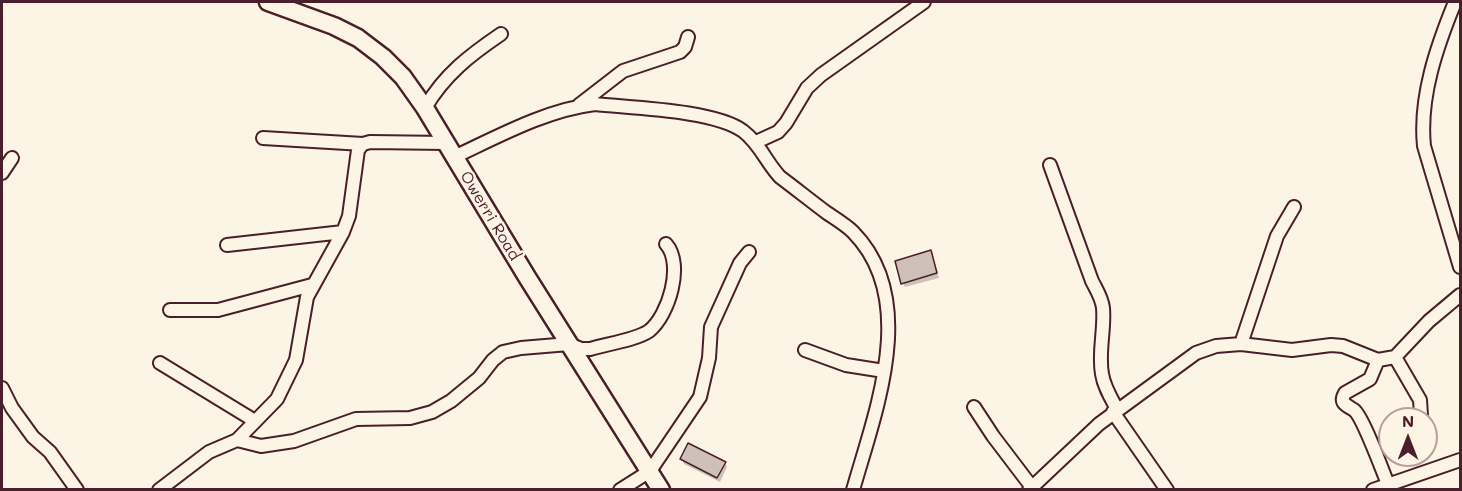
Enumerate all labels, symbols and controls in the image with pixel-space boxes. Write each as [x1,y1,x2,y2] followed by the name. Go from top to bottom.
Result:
[456,168,524,264] street label: Owerri Road
[1378,407,1438,467] north arrow
[1402,410,1414,431] text: N

